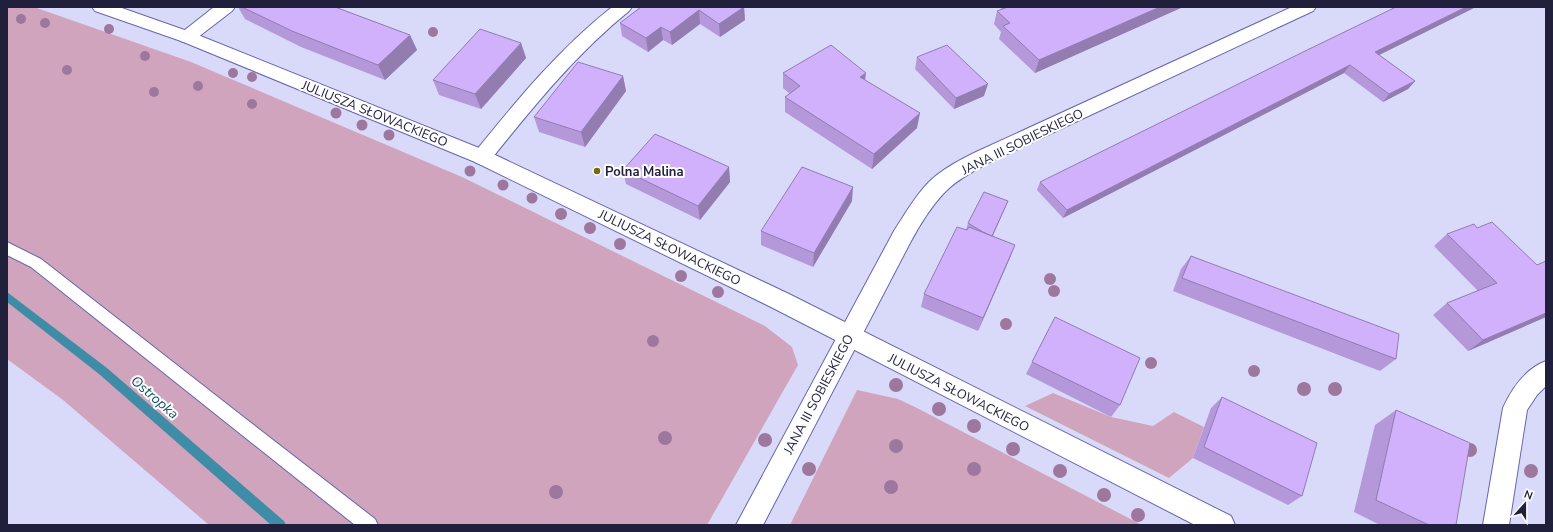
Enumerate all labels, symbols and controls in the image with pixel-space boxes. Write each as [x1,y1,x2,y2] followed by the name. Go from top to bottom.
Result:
[298,76,450,152] street label: JULIUSZA SŁOWACKIEGO
[958,105,1086,180] street label: JANA III SOBIESKIEGO
[605,163,684,181] place label: Polna Malina
[592,166,602,176] marker: Polna Malina
[595,205,744,290] street label: JULIUSZA SŁOWACKIEGO
[779,331,858,458] street label: JANA III SOBIESKIEGO
[884,349,1032,436] street label: JULIUSZA SŁOWACKIEGO
[127,371,183,423] water label: Ostropka
[1505,484,1545,524] north arrow
[1522,487,1535,504] text: N

